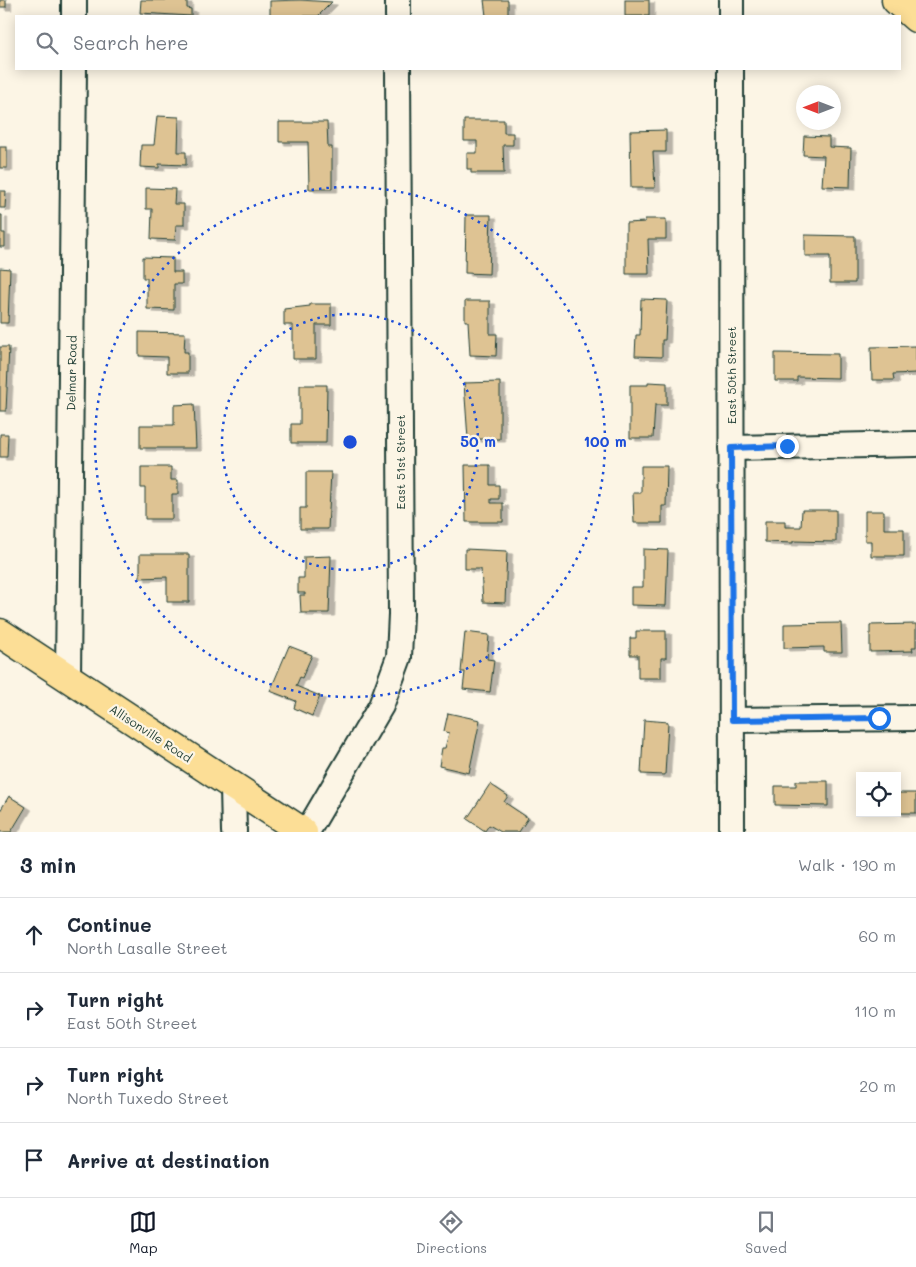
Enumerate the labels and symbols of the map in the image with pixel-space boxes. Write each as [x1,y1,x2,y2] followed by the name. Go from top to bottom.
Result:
[796,85,841,130] north arrow
[723,326,739,424] street label: East 50th Street
[62,335,80,411] street label: Delmar Road
[392,415,408,509] street label: East 51st Street
[460,431,496,451] text: 50 m
[583,431,627,451] text: 100 m
[341,433,359,451] centre of rings
[776,435,799,458] route end
[107,700,195,766] street label: Allisonville Road
[868,707,891,730] route start

